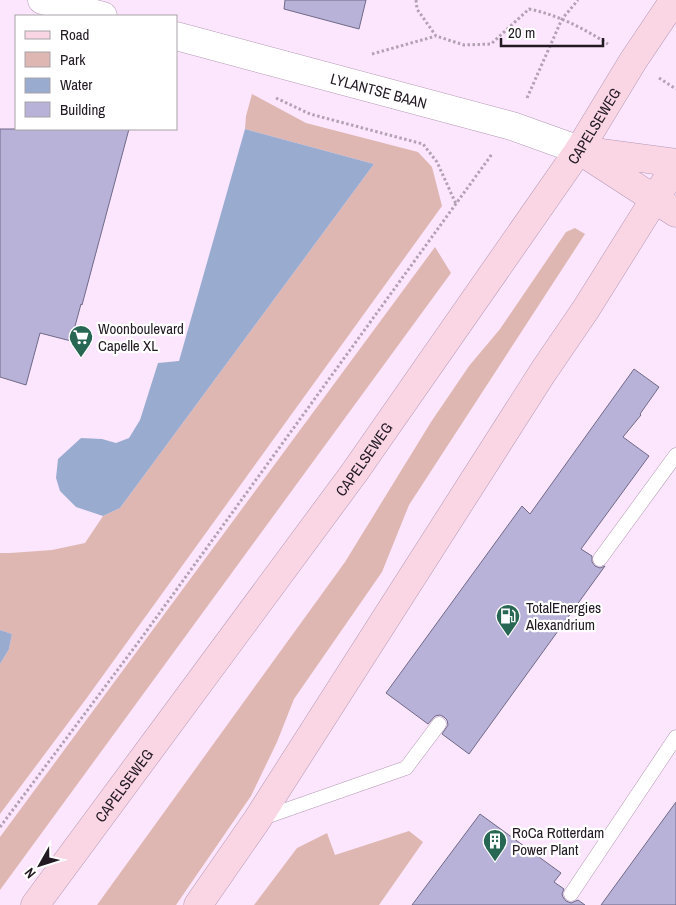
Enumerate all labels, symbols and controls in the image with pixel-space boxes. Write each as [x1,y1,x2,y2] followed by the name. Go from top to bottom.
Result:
[15,15,178,130] legend
[501,15,604,47] scale bar
[508,22,535,43] text: 20 m
[60,24,89,45] text: Road
[60,49,86,70] text: Park
[328,67,429,113] street label: LYLANTSE BAAN
[60,74,92,95] text: Water
[562,83,625,168] street label: CAPELSEWEG
[60,99,105,120] text: Building
[98,318,184,356] place label: Woonboulevard Capelle XL
[68,324,94,358] supermarket icon: Woonboulevard Capelle XL
[330,418,397,500] street label: CAPELSEWEG
[525,597,601,635] place label: TotalEnergies Alexandrium
[495,603,521,637] fuel station icon: TotalEnergies Alexandrium
[89,744,158,826] street label: CAPELSEWEG
[512,822,604,860] place label: RoCa Rotterdam Power Plant
[482,828,508,862] building icon: RoCa Rotterdam Power Plant
[15,840,65,890] north arrow
[20,864,40,882] text: N

